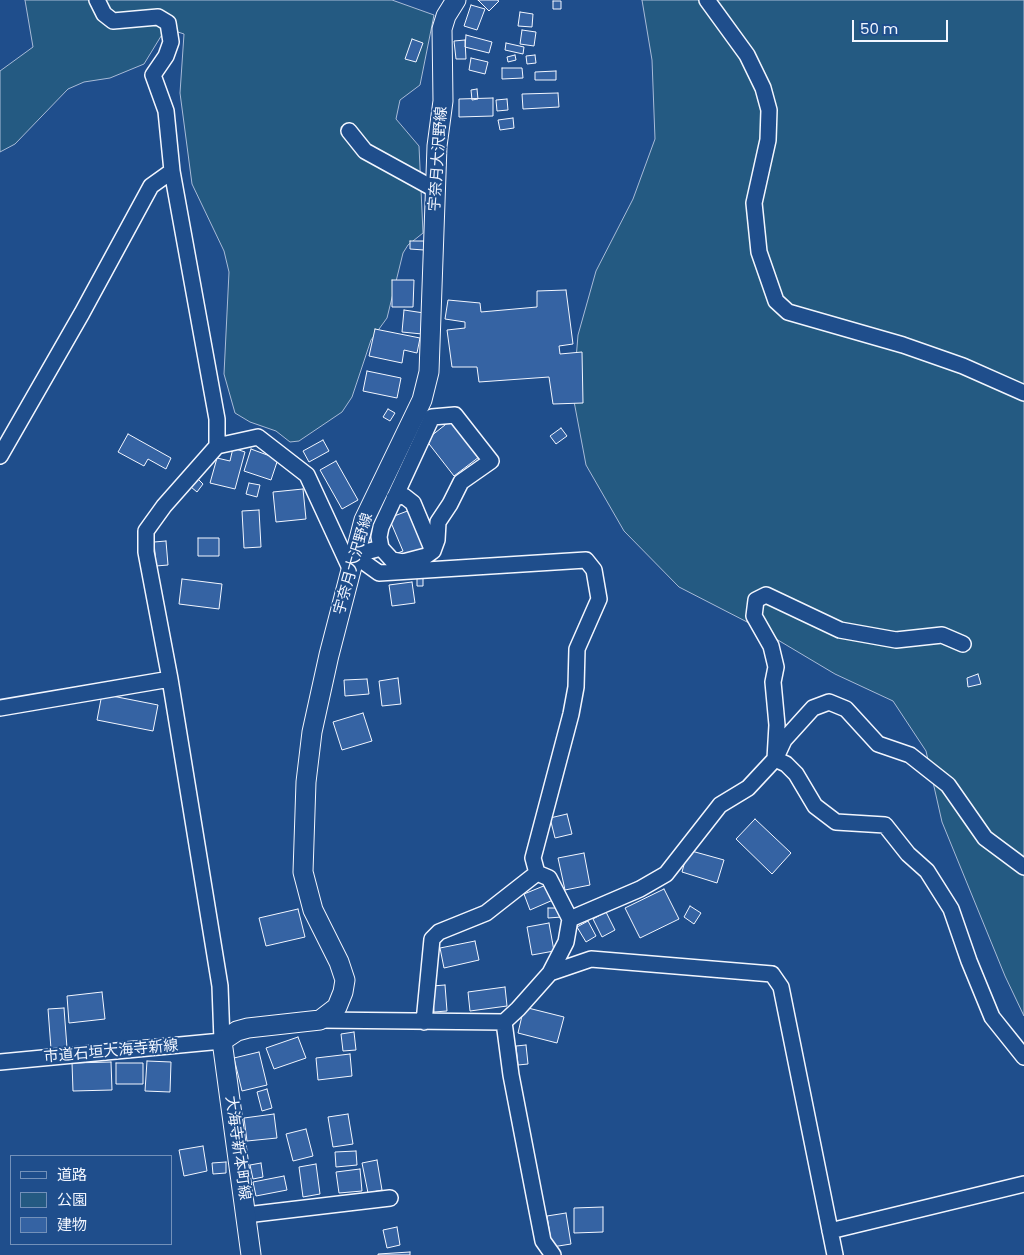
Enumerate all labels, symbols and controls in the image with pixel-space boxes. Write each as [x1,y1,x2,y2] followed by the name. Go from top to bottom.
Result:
[854,10,950,42] scale bar
[860,18,898,39] text: 50 m
[426,106,452,212] street label: 宇奈月大沢野線
[331,511,377,617] street label: 宇奈月大沢野線
[43,1037,179,1067] street label: 市道石垣大海寺新線
[221,1095,253,1201] street label: 大海寺新本町線
[10,1155,172,1245] legend
[57,1164,87,1185] text: 道路
[57,1189,87,1210] text: 公園
[57,1214,87,1235] text: 建物

